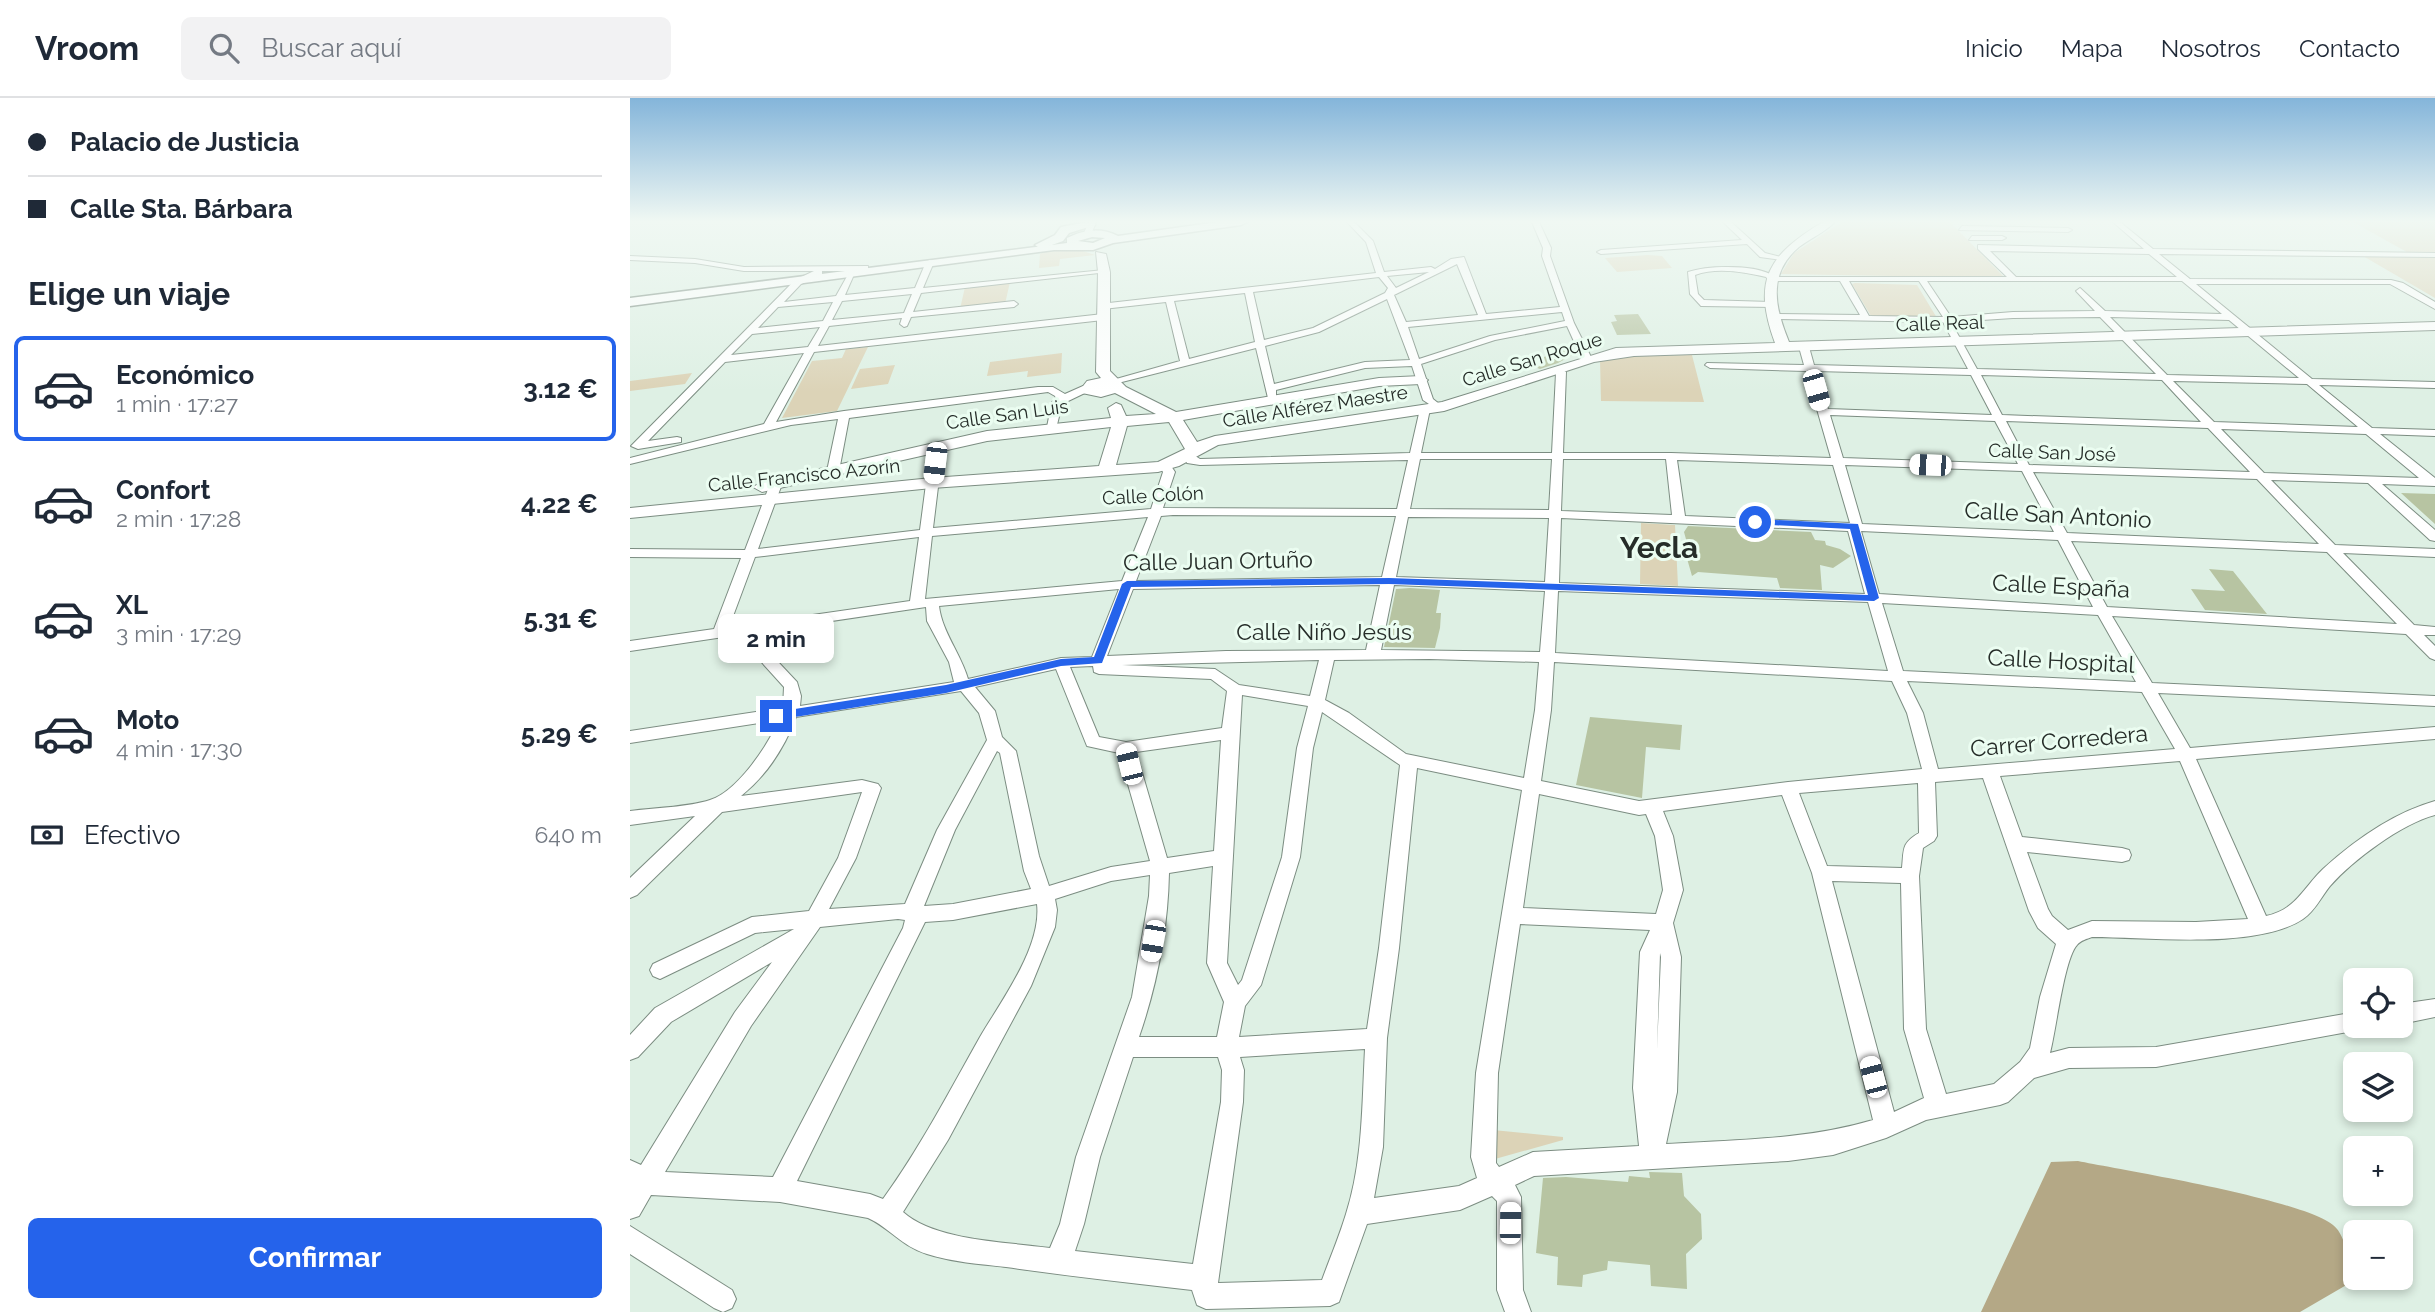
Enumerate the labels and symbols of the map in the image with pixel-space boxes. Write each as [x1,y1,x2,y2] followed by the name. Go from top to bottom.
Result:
[1895,310,1985,336] street label: Calle Real
[1459,327,1605,391] street label: Calle San Roque
[1801,367,1832,413] car
[1221,381,1409,431] street label: Calle Alférez Maestre
[944,395,1070,433] street label: Calle San Luis
[1988,439,2116,465] street label: Calle San José
[923,441,948,485] car
[707,454,901,496] street label: Calle Francisco Azorín
[1909,454,1952,476] car
[1102,481,1204,509] street label: Calle Colón
[1964,496,2152,533] street label: Calle San Antonio
[1739,506,1771,538] route start
[1620,530,1698,565] district label: Yecla
[1123,545,1313,576] street label: Calle Juan Ortuño
[1991,568,2131,603] street label: Calle España
[718,614,834,664] callout: 2 min
[1236,618,1412,645] street label: Calle Niño Jesús
[1987,643,2136,678] street label: Calle Hospital
[760,700,792,732] route end
[1969,719,2149,762] street label: Carrer Corredera
[1114,741,1145,787] car
[1140,918,1167,964] car
[1858,1054,1889,1100] car
[1500,1202,1521,1244] car

